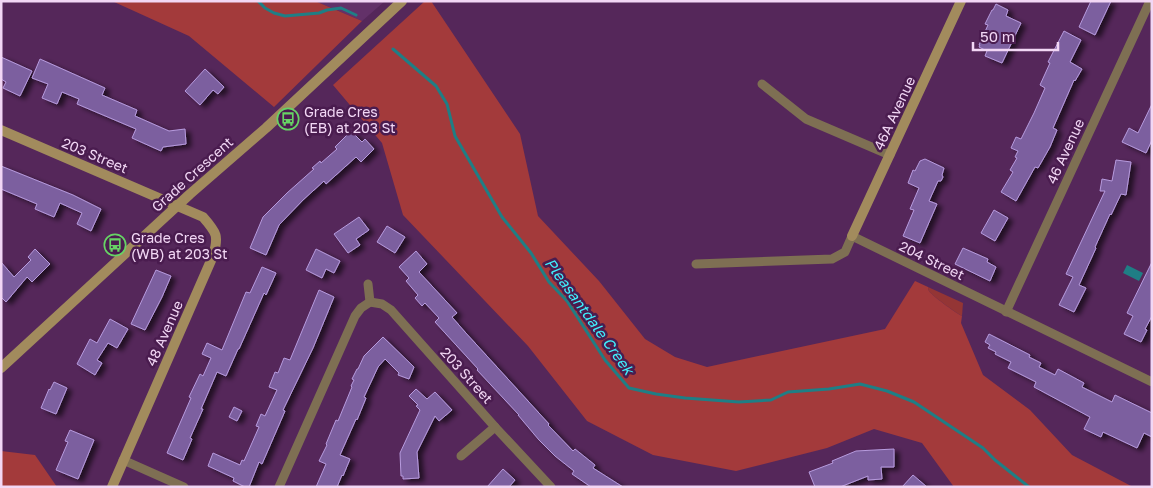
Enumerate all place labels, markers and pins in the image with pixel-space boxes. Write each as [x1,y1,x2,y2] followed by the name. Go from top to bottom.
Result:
[304,103,396,136] place label: Grade Cres (EB) at 203 St
[276,107,300,131] bus stop icon: Grade Cres (EB) at 203 St
[131,229,228,262] place label: Grade Cres (WB) at 203 St
[103,233,127,257] bus stop icon: Grade Cres (WB) at 203 St

